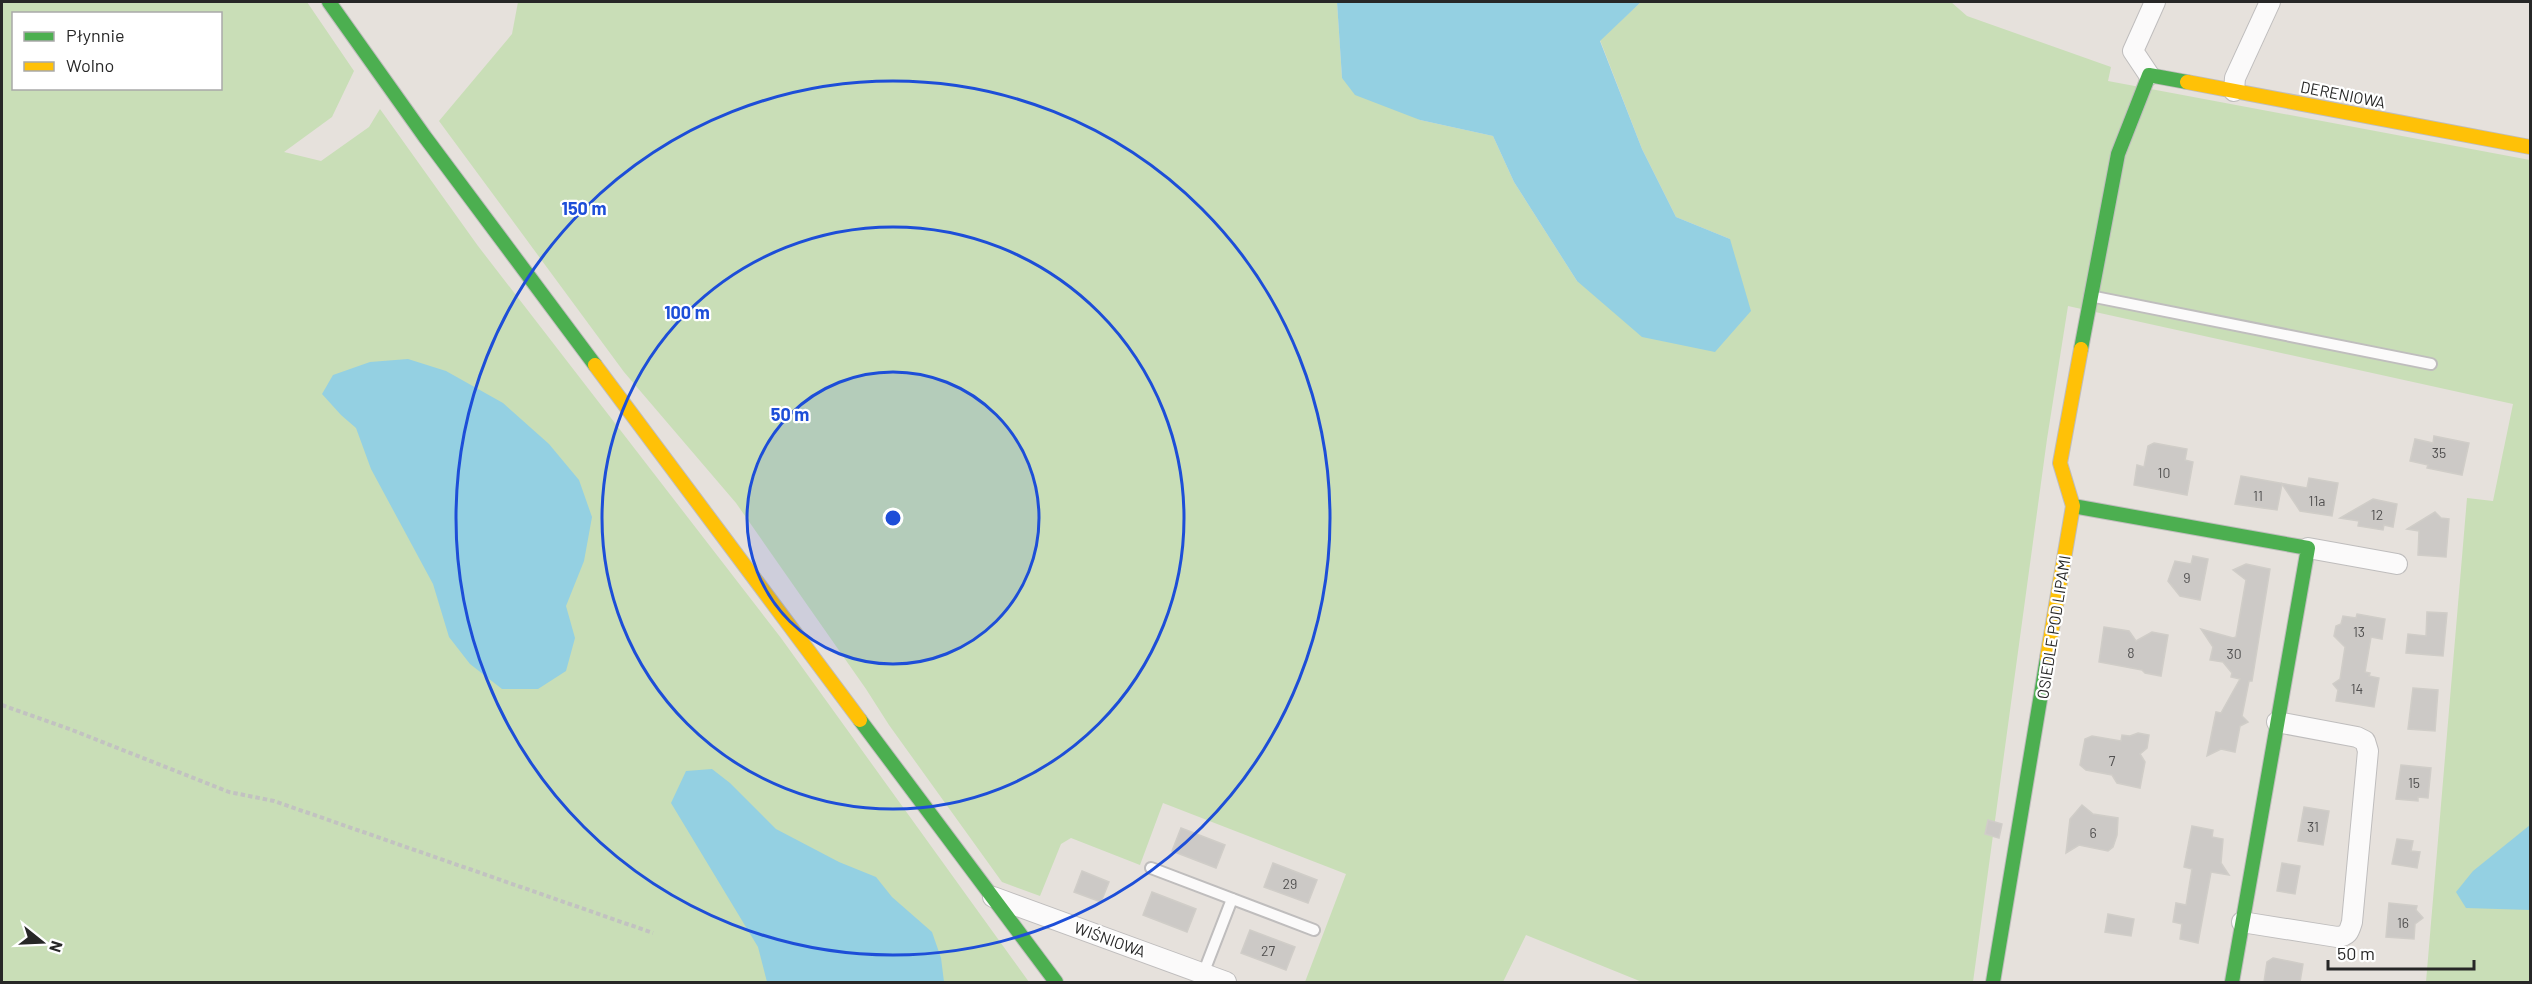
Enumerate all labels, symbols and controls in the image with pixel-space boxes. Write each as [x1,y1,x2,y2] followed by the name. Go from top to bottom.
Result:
[12,12,222,90] legend
[66,24,125,46] text: Płynnie
[66,54,114,76] text: Wolno
[2299,76,2387,112] street label: DERENIOWA
[562,197,606,219] text: 150 m
[664,301,710,323] text: 100 m
[771,403,809,425] text: 50 m
[2432,444,2446,461] house number: 35
[2158,464,2170,481] house number: 10
[2253,487,2263,504] house number: 11
[2309,492,2326,509] house number: 11a
[2371,506,2383,523] house number: 12
[883,508,903,528] centre of rings
[2032,554,2074,700] street label: OSIEDLE POD LIPAMI
[2183,569,2191,586] house number: 9
[2353,623,2365,640] house number: 13
[2127,644,2135,661] house number: 8
[2226,645,2242,662] house number: 30
[2351,680,2363,697] house number: 14
[2109,752,2116,769] house number: 7
[2408,774,2420,791] house number: 15
[2307,818,2319,835] house number: 31
[2089,824,2097,841] house number: 6
[1283,875,1297,892] house number: 29
[12,912,72,972] north arrow
[2397,914,2409,931] house number: 16
[1072,917,1149,961] street label: WIŚNIOWA
[2328,933,2474,971] scale bar
[46,939,67,955] text: N
[1261,942,1275,959] house number: 27
[2337,942,2375,964] text: 50 m

